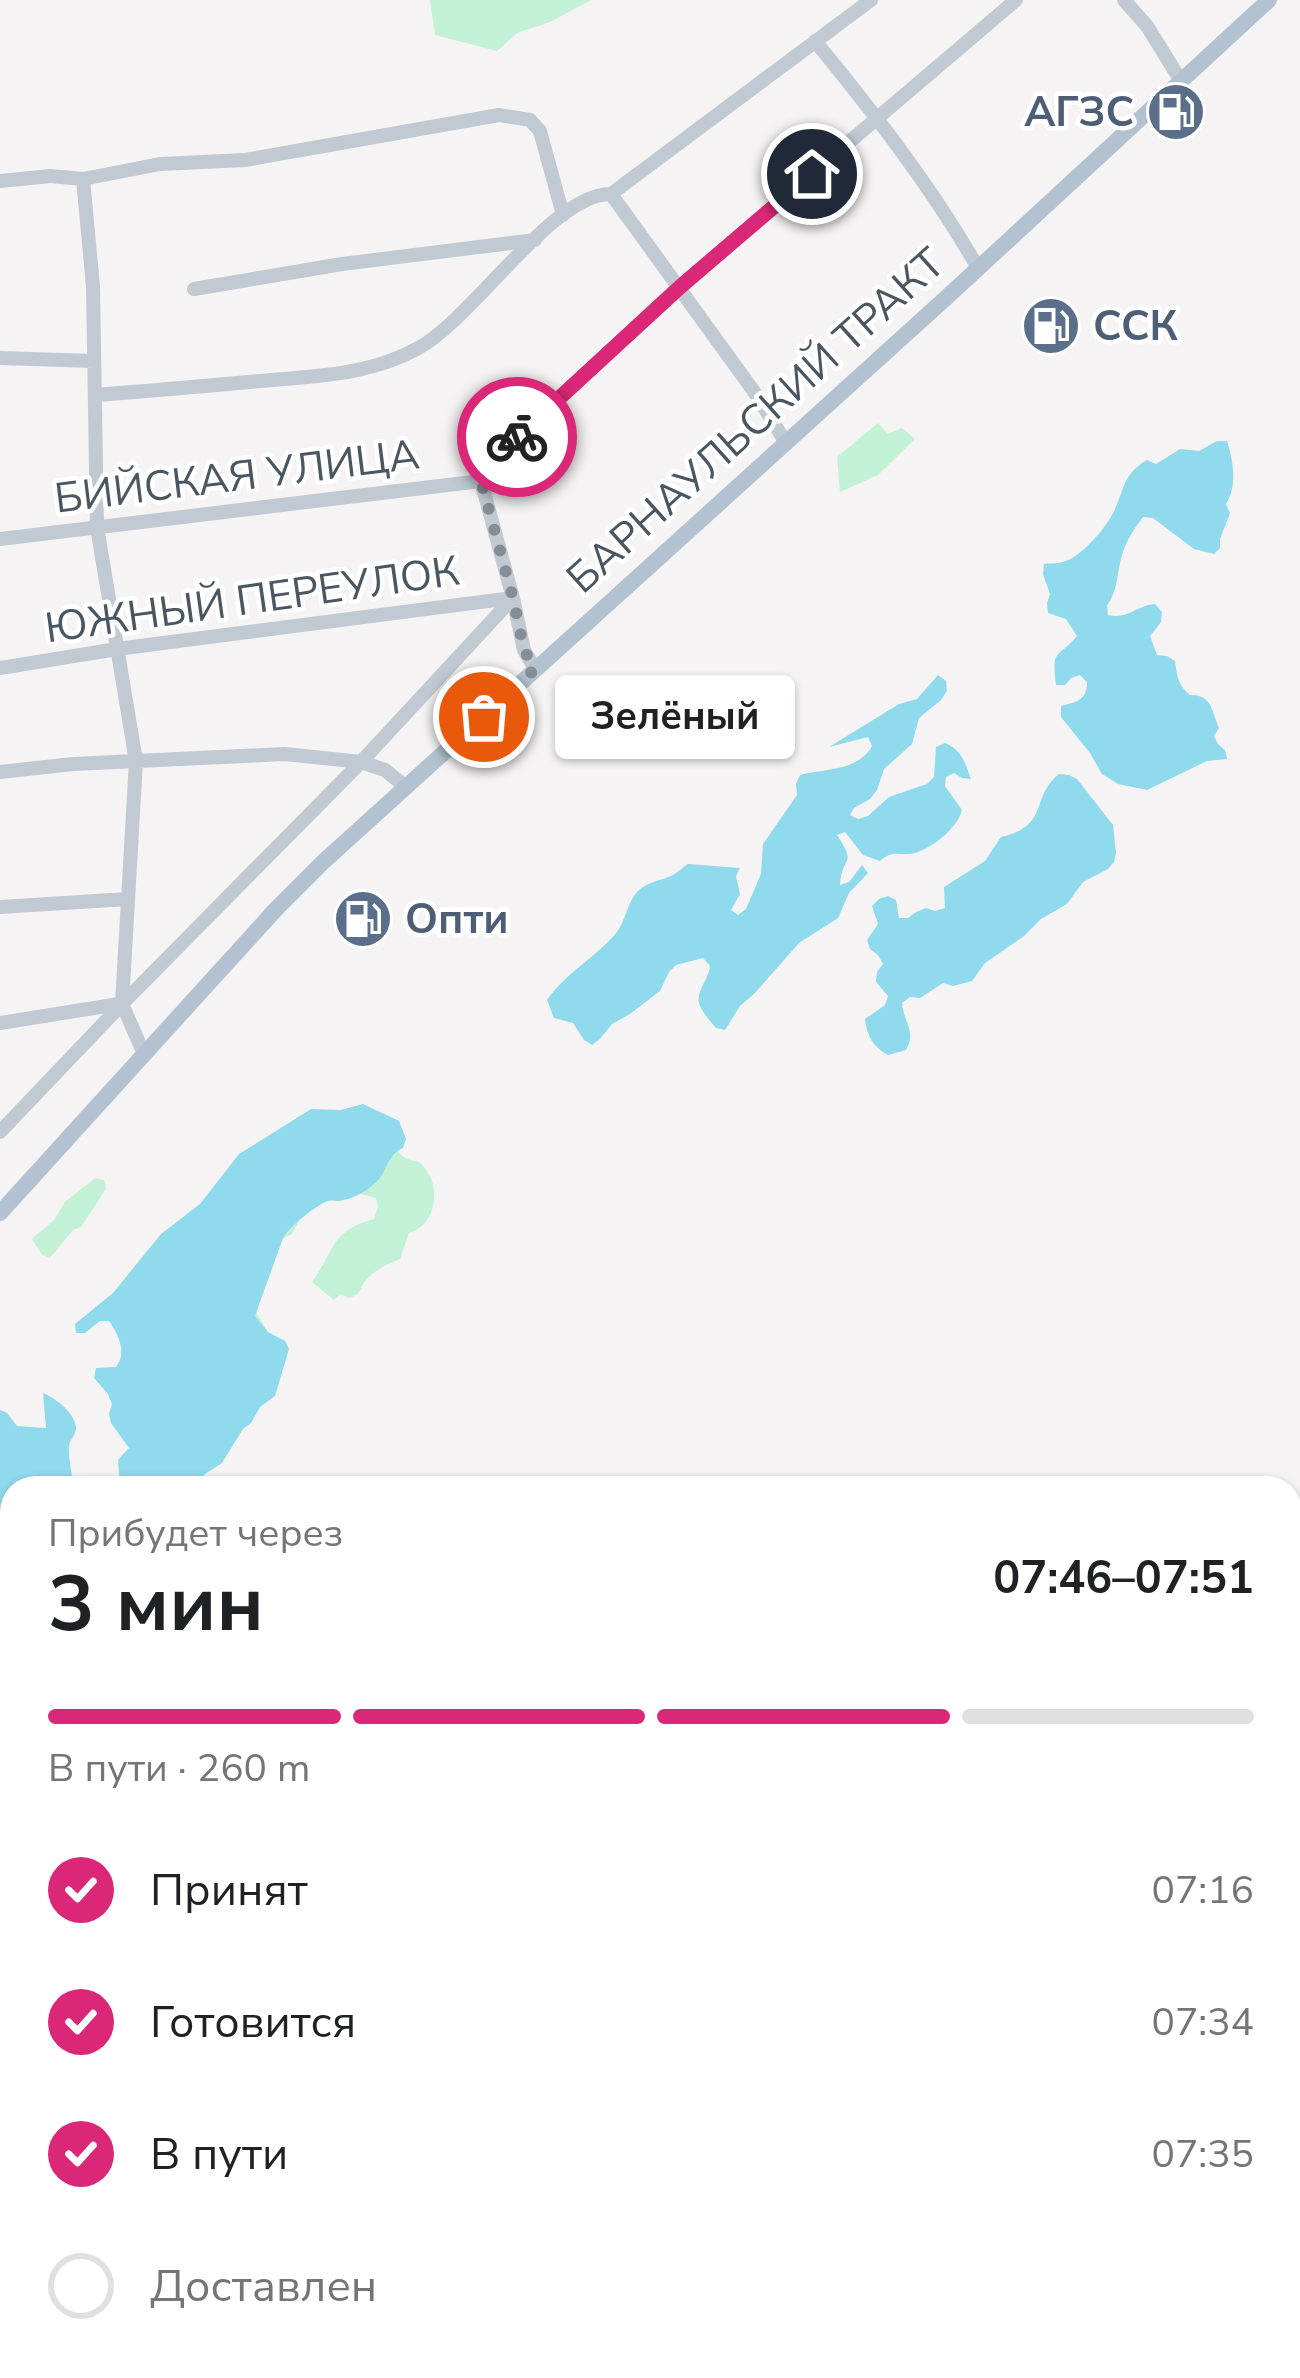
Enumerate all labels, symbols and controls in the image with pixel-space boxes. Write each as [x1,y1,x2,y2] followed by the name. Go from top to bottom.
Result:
[1145,81,1207,143] fuel station icon: АГЗС
[1024,84,1134,141] place label: АГЗС
[761,123,863,225] pin
[779,141,845,207] icon: home
[555,235,958,606] street label: БАРНАУЛЬСКИЙ ТРАКТ
[1020,295,1082,357] fuel station icon: ССК
[1093,298,1178,355] place label: ССК
[457,377,577,497] courier
[484,404,550,470] icon: bike
[51,426,423,528] street label: БИЙСКАЯ УЛИЦА
[41,543,463,657] street label: ЮЖНЫЙ ПЕРЕУЛОК
[433,666,535,768] pin
[556,675,796,759] callout: Зелёный
[451,684,517,750] icon: bag
[591,690,759,743] text: Зелёный
[332,888,394,950] fuel station icon: Опти
[405,891,509,948] place label: Опти
[48,1507,343,1560] text: Прибудет через
[993,1548,1254,1609] text: 07:46–07:51
[48,1551,264,1658] text: 3 мин
[48,1742,310,1795] text: В пути · 260 m
[48,1857,114,1923] icon: check
[150,1860,308,1921] text: Принят
[1152,1864,1254,1917] text: 07:16
[48,1989,114,2055] icon: check
[150,1992,356,2053] text: Готовится
[1152,1996,1254,2049] text: 07:34
[48,2121,114,2187] icon: check
[150,2124,288,2185] text: В пути
[1152,2128,1254,2181] text: 07:35
[150,2256,377,2317] text: Доставлен

